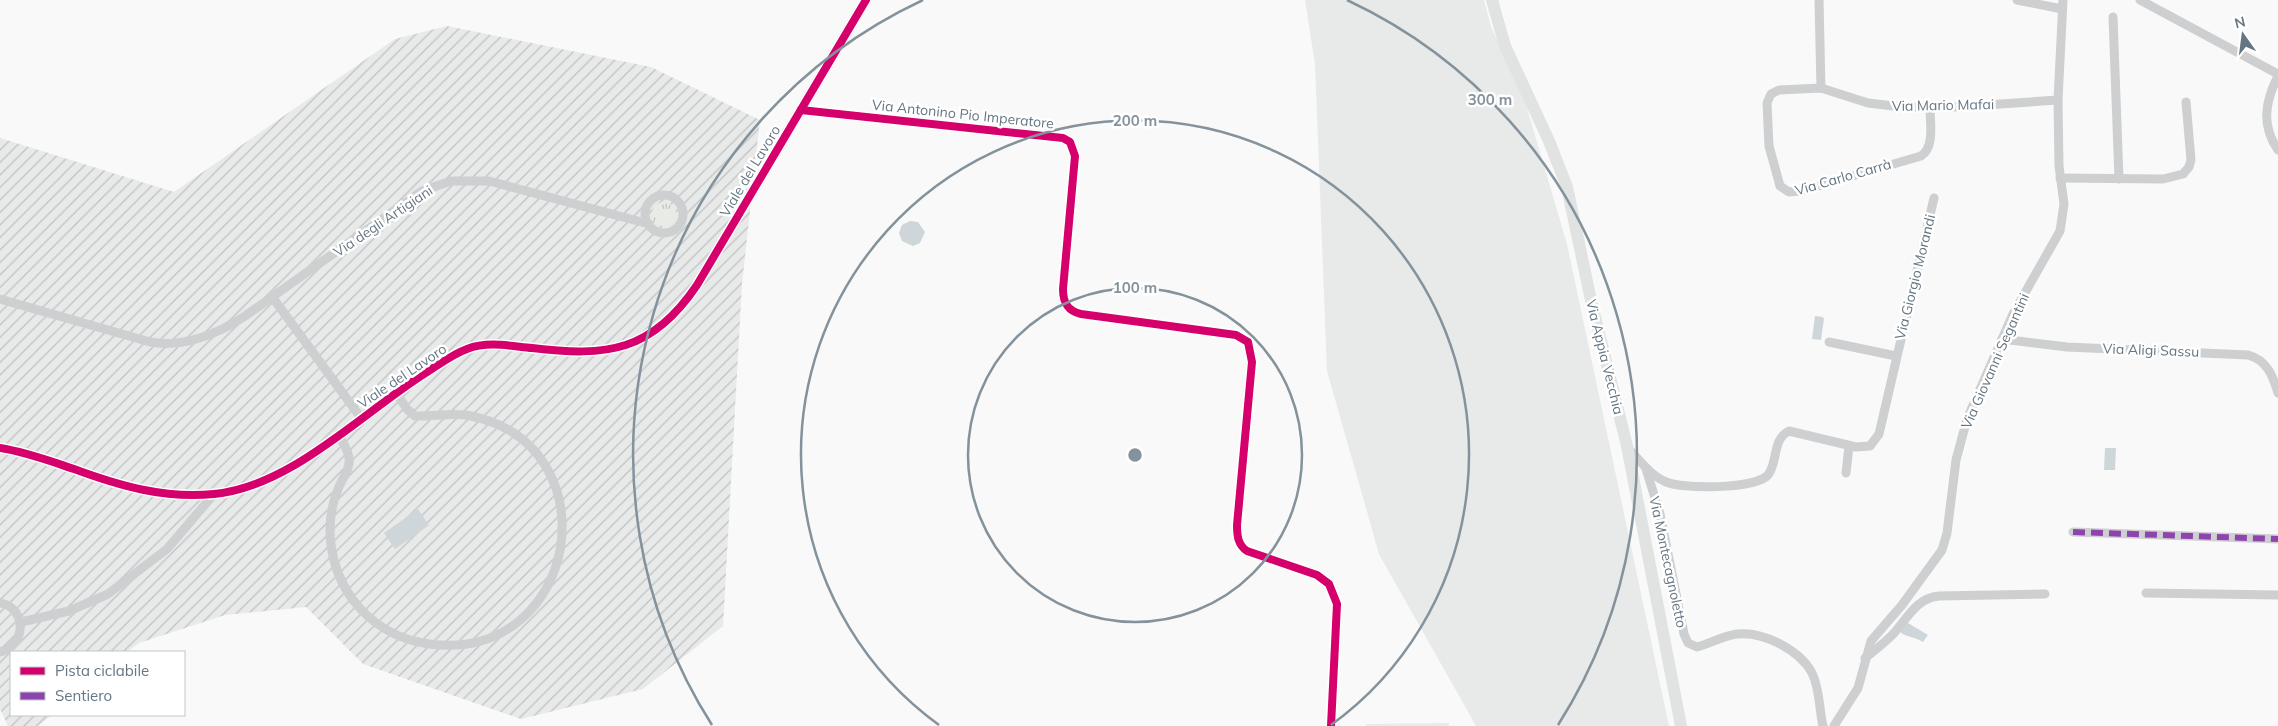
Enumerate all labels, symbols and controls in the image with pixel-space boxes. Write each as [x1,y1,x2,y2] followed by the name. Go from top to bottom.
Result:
[2218,10,2268,60] north arrow
[2233,12,2247,32] text: N
[1468,90,1512,109] text: 300 m
[871,95,1055,133] street label: Via Antonino Pio Imperatore
[1892,95,1994,115] street label: Via Mario Mafai
[1113,111,1157,130] text: 200 m
[716,122,784,220] street label: Viale del Lavoro
[1793,155,1893,199] street label: Via Carlo Carrà
[330,181,436,261] street label: Via degli Artigiani
[1891,212,1939,342] street label: Via Giorgio Morandi
[1113,278,1157,297] text: 100 m
[1957,290,2033,432] street label: Via Giovanni Segantini
[1582,298,1628,416] street label: Via Appia Vecchia
[2102,339,2200,361] street label: Via Aligi Sassu
[354,340,450,412] street label: Viale del Lavoro
[1126,446,1144,464] centre of rings
[1645,494,1691,630] street label: Via Montecagnoletto
[10,651,185,716] legend
[55,661,149,680] text: Pista ciclabile
[55,686,112,705] text: Sentiero

